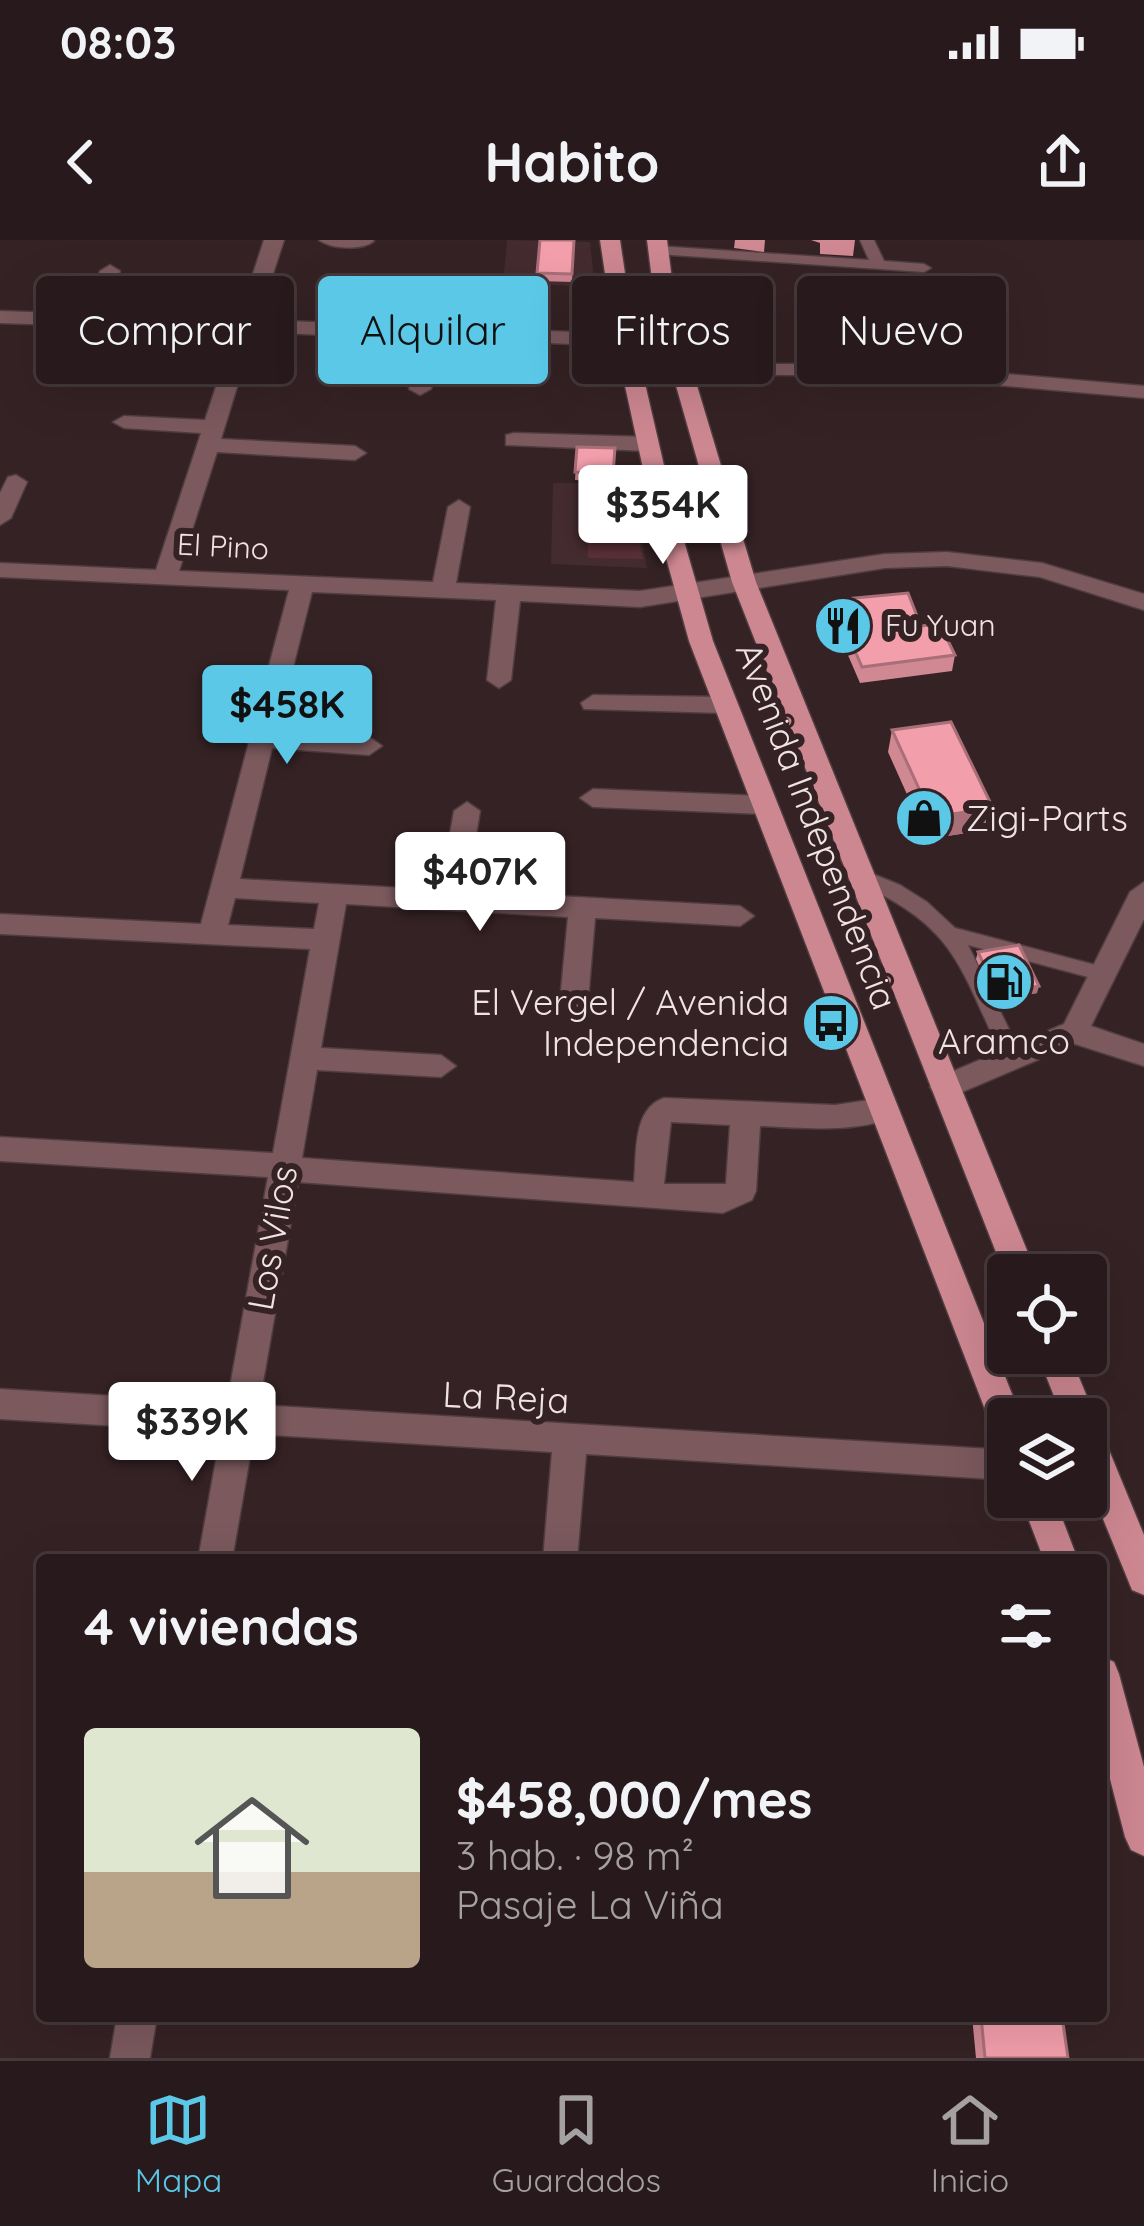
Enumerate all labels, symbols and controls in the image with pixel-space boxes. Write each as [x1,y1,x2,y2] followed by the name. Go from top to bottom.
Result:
[60,14,176,70] text: 08:03
[485,128,659,196] text: Habito
[48,129,114,195] icon: back
[1030,129,1096,195] icon: share
[36,276,294,384] chip: Comprar
[318,276,548,384] chip: Alquilar
[572,276,773,384] chip: Filtros
[797,276,1006,384] chip: Nuevo
[579,465,747,567] pin: $354K
[605,479,721,528] text: $354K
[176,525,270,567] street label: El Pino
[812,595,874,657] restaurant icon: Fu Yuan
[885,606,996,644] place label: Fu Yuan
[727,636,908,1016] street label: Avenida Independencia
[203,665,371,767] pin: $458K
[229,679,345,728] text: $458K
[893,787,955,849] shop icon: Zigi-Parts
[966,795,1128,840] place label: Zigi-Parts
[396,832,564,934] pin: $407K
[422,846,538,895] text: $407K
[973,951,1035,1013] fuel station icon: Aramco
[471,979,789,1065] place label: El Vergel / Avenida Independencia
[800,992,862,1054] bus stop icon: El Vergel / Avenida Independencia
[938,1018,1070,1063] place label: Aramco
[237,1162,306,1314] street label: Los Vilos
[987,1254,1107,1518] map controls
[987,1254,1107,1374] button: locate
[442,1371,570,1422] street label: La Reja
[108,1382,276,1484] pin: $339K
[136,1396,248,1445] text: $339K
[987,1398,1107,1518] button: layers
[993,1593,1059,1659] icon: filters
[84,1594,359,1658] text: 4 viviendas
[456,1767,812,1831] text: $458,000/mes
[180,1776,324,1920] icon: home
[456,1831,694,1880] text: 3 hab. · 98 m²
[456,1880,724,1929] text: Pasaje La Viña
[135,2087,222,2200] tab: Mapa
[492,2087,661,2200] tab: Guardados
[931,2087,1009,2200] tab: Inicio

